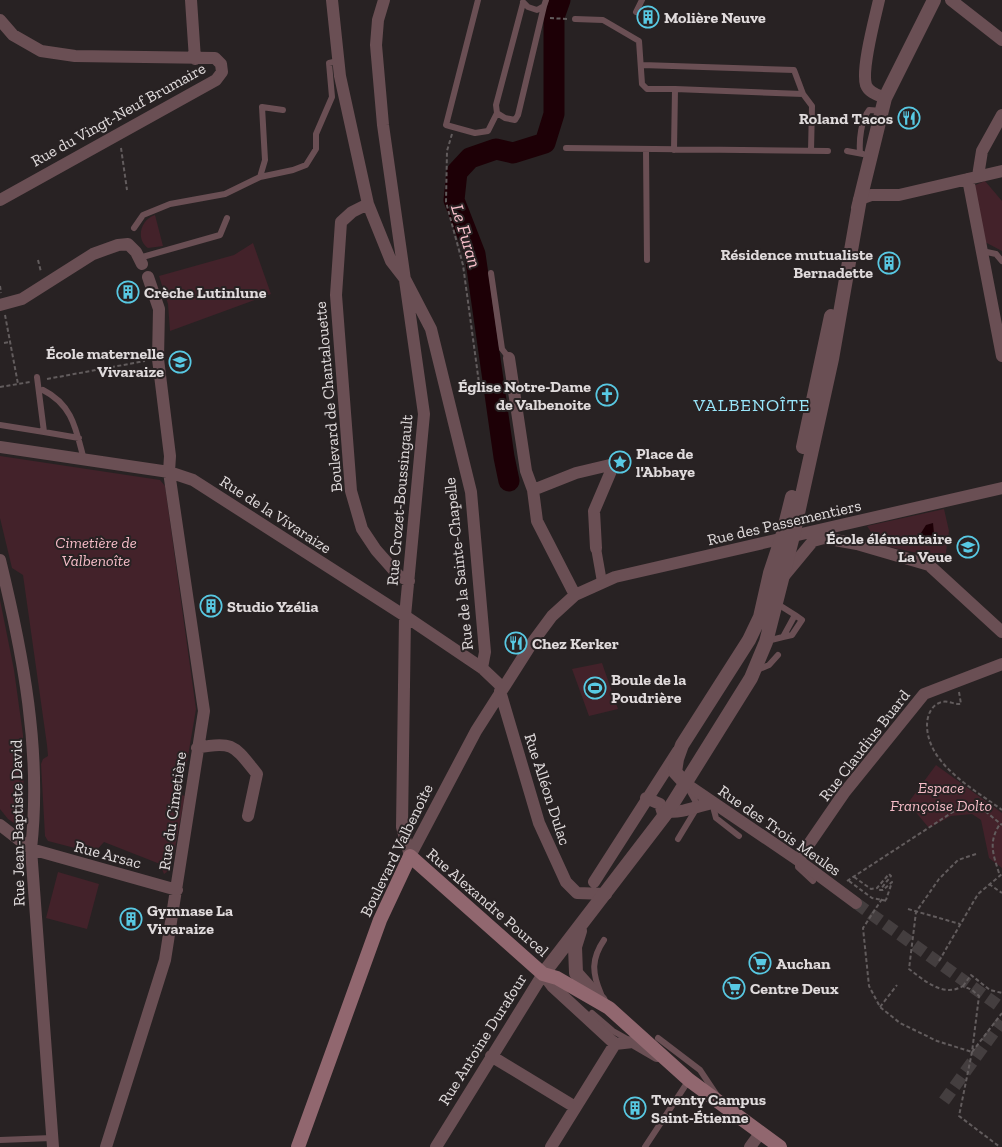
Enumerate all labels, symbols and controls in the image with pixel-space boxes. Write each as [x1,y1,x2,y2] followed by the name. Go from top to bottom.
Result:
[636,5,660,29] building icon: Molière Neuve
[664,8,766,27] place label: Molière Neuve
[28,58,209,170] street label: Rue du Vingt-Neuf Brumaire
[897,106,921,130] restaurant icon: Roland Tacos
[799,109,893,128] place label: Roland Tacos
[446,202,486,270] water label: Le Furan
[720,245,873,282] place label: Résidence mutualiste Bernadette
[877,251,901,275] building icon: Résidence mutualiste Bernadette
[116,280,140,304] building icon: Crèche Lutinlune
[144,283,267,302] place label: Crèche Lutinlune
[311,301,346,493] street label: Boulevard de Chantalouette
[46,344,164,381] place label: École maternelle Vivaraize
[168,350,192,374] school or university icon: École maternelle Vivaraize
[458,377,591,414] place label: Église Notre-Dame de Valbenoite
[595,383,619,407] church icon: Église Notre-Dame de Valbenoite
[693,394,810,416] district label: VALBENOÎTE
[383,414,416,586] street label: Rue Crozet-Boussingault
[636,444,695,481] place label: Place de l'Abbaye
[608,450,632,474] place icon: Place de l'Abbaye
[216,471,335,558] street label: Rue de la Vivaraize
[440,477,477,651] street label: Rue de la Sainte-Chapelle
[705,496,863,549] street label: Rue des Passementiers
[826,529,952,566] place label: École élémentaire La Veue
[55,533,137,570] park label: Cimetière de Valbenoîte
[956,535,980,559] school or university icon: École élémentaire La Veue
[199,594,223,618] building icon: Studio Yzélia
[227,597,319,616] place label: Studio Yzélia
[504,631,528,655] restaurant icon: Chez Kerker
[532,634,619,653] place label: Chez Kerker
[611,670,686,707] place label: Boule de la Poudrière
[583,676,607,700] sports icon: Boule de la Poudrière
[815,686,914,805] street label: Rue Claudius Buard
[520,731,575,848] street label: Rue Alléon Dulac
[7,739,28,906] street label: Rue Jean-Baptiste David
[155,750,190,872] street label: Rue du Cimetière
[890,778,992,815] park label: Espace Françoise Dolto
[356,781,437,920] street label: Boulevard Valbenoîte
[715,781,845,880] street label: Rue des Trois Meules
[72,836,144,873] street label: Rue Arsac
[423,844,552,960] street label: Rue Alexandre Pourcel
[147,901,233,938] place label: Gymnase La Vivaraize
[119,907,143,931] building icon: Gymnase La Vivaraize
[748,951,772,975] supermarket icon: Auchan
[776,954,831,973] place label: Auchan
[434,970,531,1109] street label: Rue Antoine Durafour
[722,976,746,1000] supermarket icon: Centre Deux
[750,979,839,998] place label: Centre Deux
[651,1090,766,1127] place label: Twenty Campus Saint-Étienne
[623,1096,647,1120] building icon: Twenty Campus Saint-Étienne

